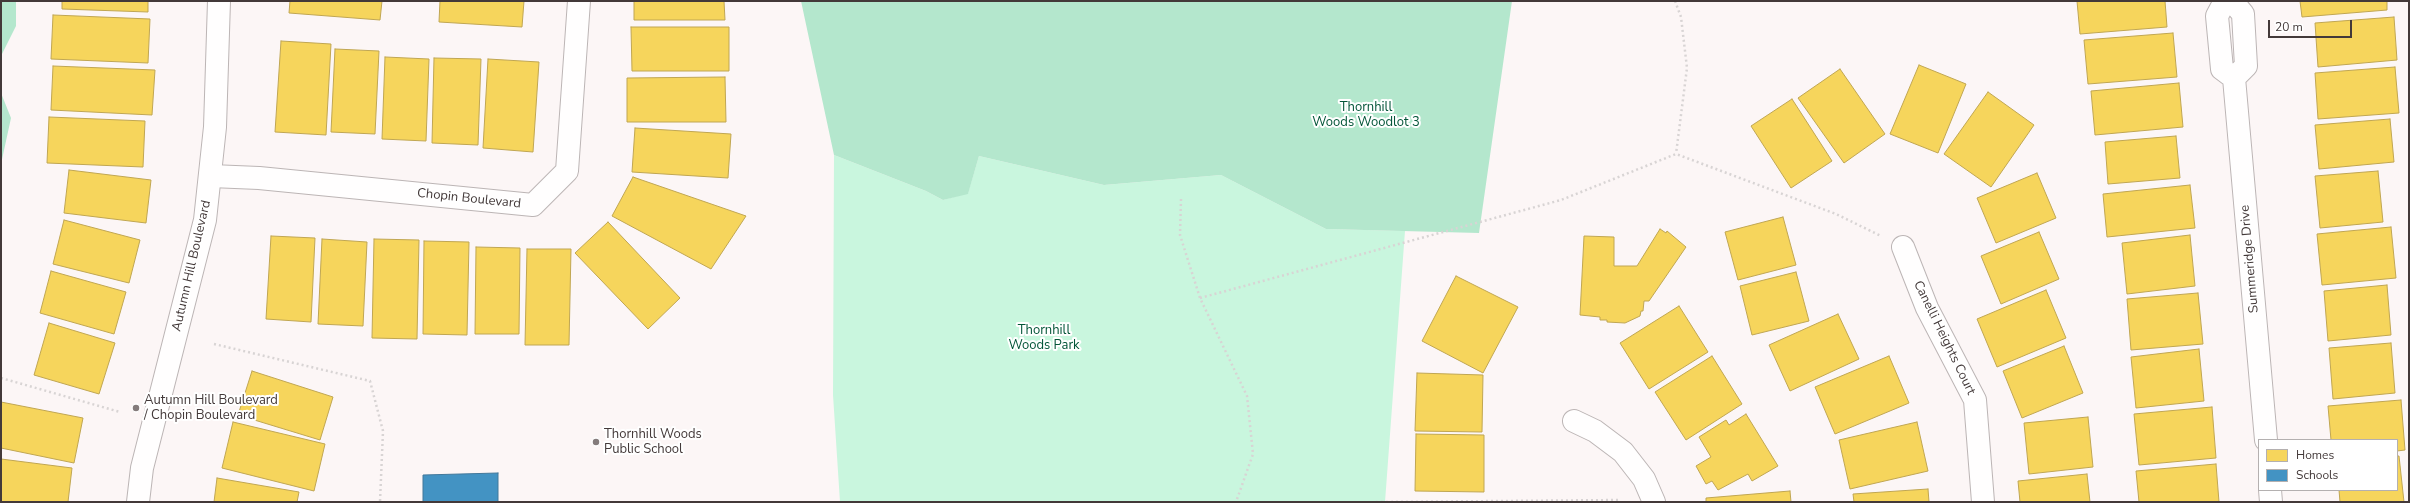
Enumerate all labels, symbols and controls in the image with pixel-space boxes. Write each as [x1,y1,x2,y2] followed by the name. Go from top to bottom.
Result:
[2270,12,2354,38] scale bar
[2275,19,2303,35] text: 20 m
[1312,100,1420,131] park label: Thornhill Woods Woodlot 3
[416,186,522,212] street label: Chopin Boulevard
[169,199,215,333] street label: Autumn Hill Boulevard
[2238,204,2262,314] street label: Summeridge Drive
[1910,278,1978,398] street label: Canelli Heights Court
[1008,323,1080,354] park label: Thornhill Woods Park
[144,393,278,424] place label: Autumn Hill Boulevard / Chopin Boulevard
[131,403,141,413] marker: Autumn Hill Boulevard / Chopin Boulevard
[604,427,702,458] place label: Thornhill Woods Public School
[591,437,601,447] marker: Thornhill Woods Public School
[2258,439,2398,491] legend
[2296,447,2334,463] text: Homes
[2296,467,2338,483] text: Schools

